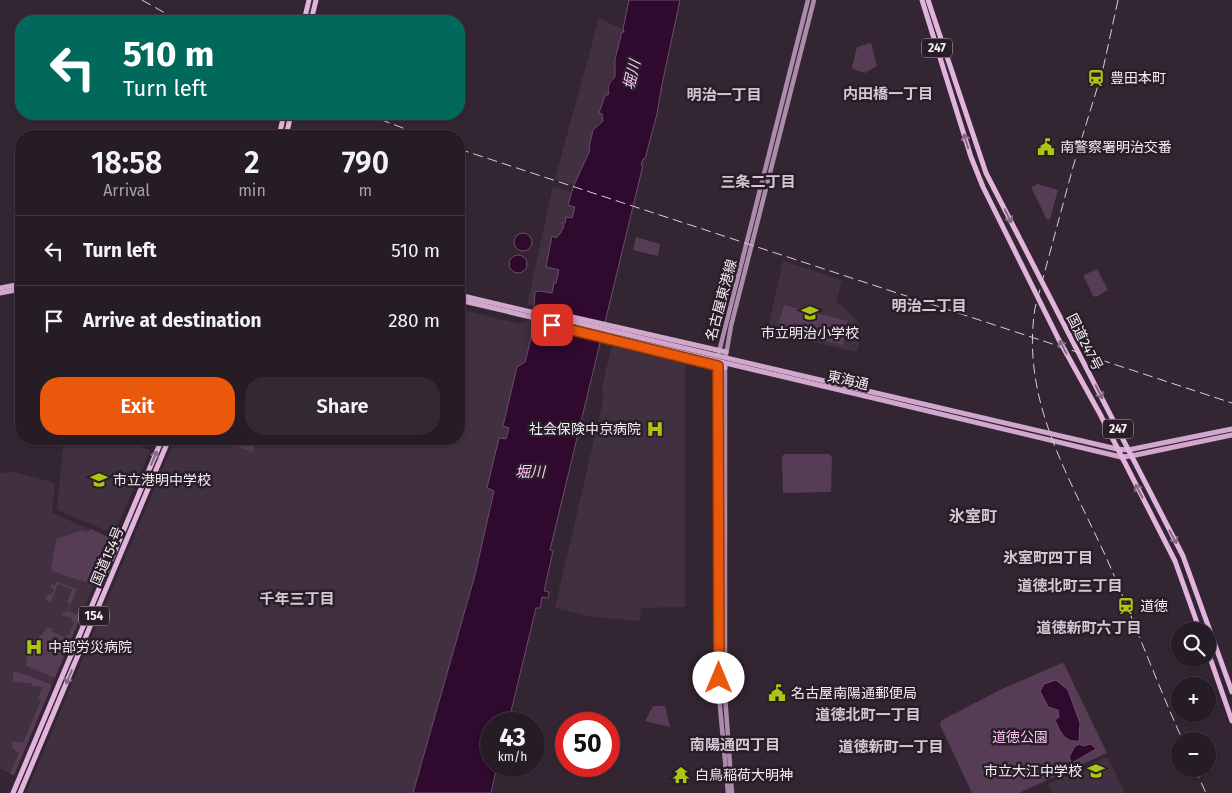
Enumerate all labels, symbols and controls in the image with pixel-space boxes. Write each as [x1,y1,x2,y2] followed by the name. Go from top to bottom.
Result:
[123,33,214,75] text: 510 m
[40,35,105,100] icon: left
[922,38,952,58] road number: 247
[620,56,645,92] water label: 堀川
[1086,68,1106,88] station icon: 豊田本町
[1110,70,1166,87] place label: 豊田本町
[123,75,207,102] text: Turn left
[843,85,933,103] district label: 内田橋一丁目
[686,86,762,104] district label: 明治一丁目
[961,133,971,149] one-way arrow
[1036,137,1056,157] public building icon: 南警察署明治交番
[1060,139,1172,156] place label: 南警察署明治交番
[91,145,162,181] text: 18:58
[244,145,260,181] text: 2
[342,145,389,181] text: 790
[720,173,796,191] district label: 三条二丁目
[103,181,150,200] text: Arrival
[238,181,266,200] text: min
[359,181,372,200] text: m
[1003,209,1013,224] one-way arrow
[40,237,68,265] icon: left
[83,239,157,262] text: Turn left
[391,239,440,262] text: 510 m
[702,257,741,343] street label: 名古屋東港線
[891,297,967,315] district label: 明治二丁目
[800,303,820,323] school or university icon: 市立明治小学校
[531,304,573,346] pin
[40,307,68,335] icon: arrive
[83,309,262,332] text: Arrive at destination
[388,309,440,332] text: 280 m
[538,311,566,339] icon: arrive
[1063,311,1106,374] street label: 国道247号
[761,325,859,342] place label: 市立明治小学校
[1058,340,1067,355] one-way arrow
[826,367,870,393] street label: 東海通
[40,377,235,435] button: Exit
[245,377,440,435] button: Share
[1095,384,1104,399] one-way arrow
[645,419,665,439] hospital icon: 社会保険中京病院
[1103,419,1133,438] road number: 247
[529,421,641,438] place label: 社会保険中京病院
[150,450,159,465] one-way arrow
[515,463,547,481] water label: 堀川
[89,470,109,490] school or university icon: 市立港明中学校
[113,472,211,489] place label: 市立港明中学校
[1134,484,1143,499] one-way arrow
[949,507,997,526] district label: 氷室町
[87,524,128,588] street label: 国道154号
[1168,529,1178,544] one-way arrow
[1003,549,1093,567] district label: 氷室町四丁目
[1017,577,1123,595] district label: 道徳北町三丁目
[259,590,335,608] district label: 千年三丁目
[1116,596,1136,616] station icon: 道徳
[1140,598,1168,615] place label: 道徳
[79,606,109,626] road number: 154
[1036,619,1142,637] district label: 道徳新町六丁目
[1171,622,1216,777] map controls
[1171,622,1216,667] button: search
[24,637,44,657] hospital icon: 中部労災病院
[48,639,132,656] place label: 中部労災病院
[692,651,744,703] position arrow
[63,669,73,684] one-way arrow
[1171,677,1216,722] button: +
[767,683,787,703] public building icon: 名古屋南陽通郵便局
[791,685,917,702] place label: 名古屋南陽通郵便局
[815,706,921,724] district label: 道徳北町一丁目
[555,712,620,777] speed limit sign: 50
[499,723,526,753] text: 43
[992,729,1048,746] park label: 道徳公園
[1171,732,1216,777] button: −
[690,736,780,754] district label: 南陽通四丁目
[838,738,944,756] district label: 道徳新町一丁目
[498,750,527,764] text: km/h
[1086,761,1106,781] school or university icon: 市立大江中学校
[984,763,1082,780] place label: 市立大江中学校
[671,765,691,785] temple icon: 白鳥稲荷大明神
[695,767,793,784] place label: 白鳥稲荷大明神

